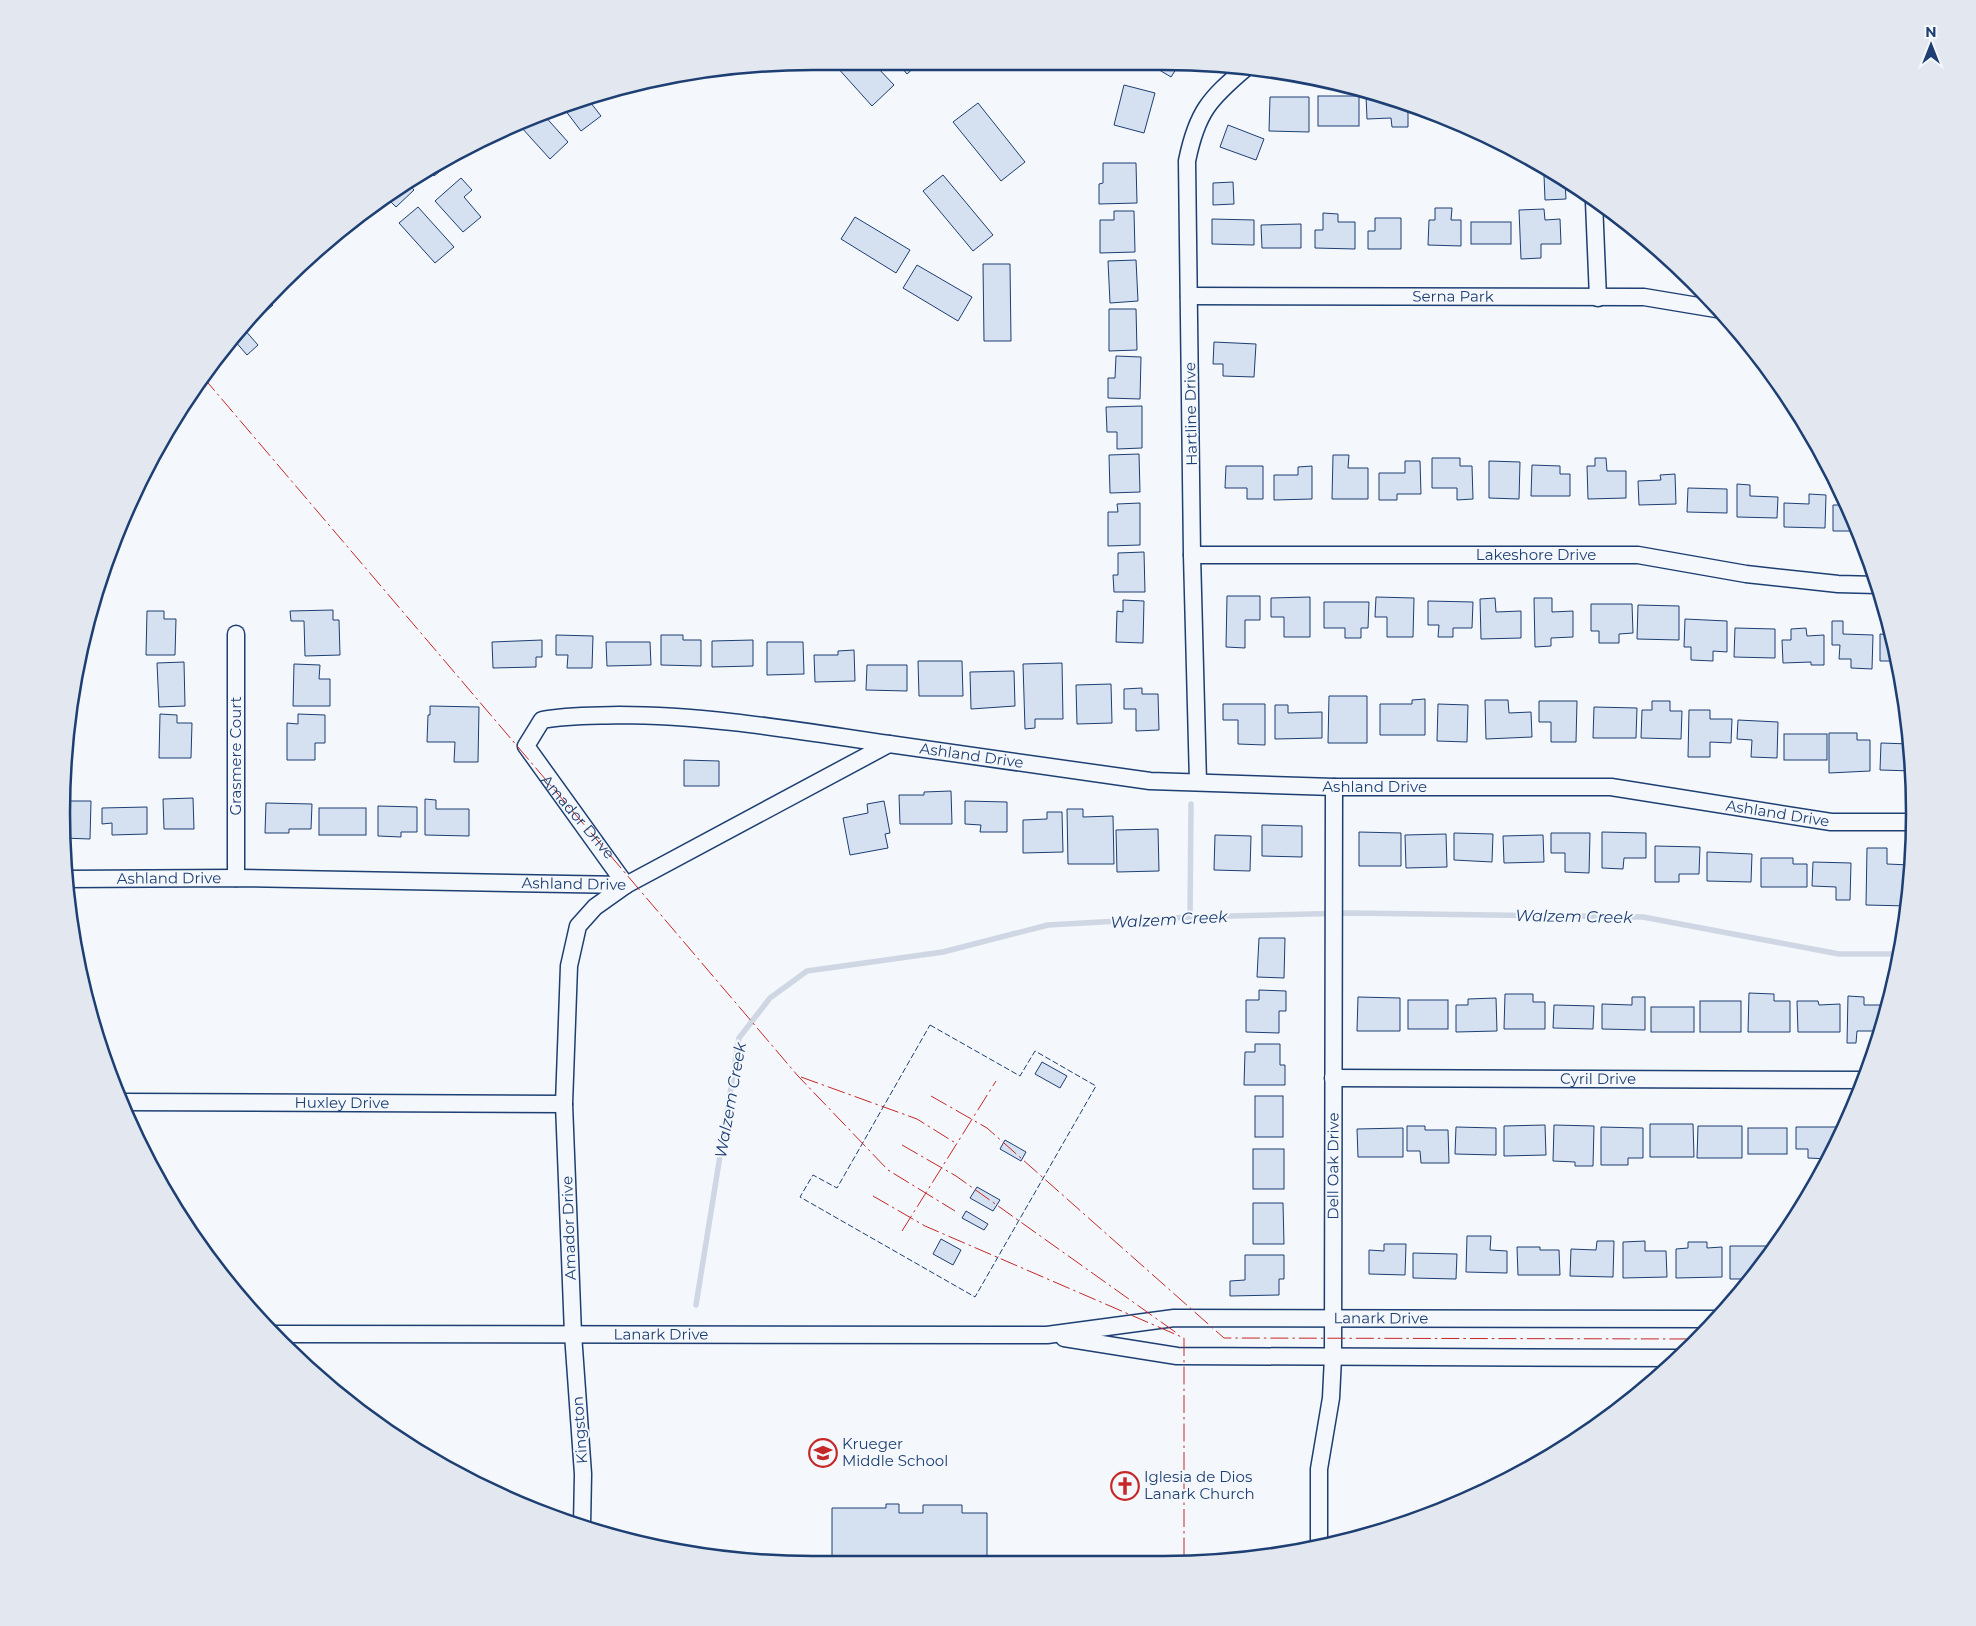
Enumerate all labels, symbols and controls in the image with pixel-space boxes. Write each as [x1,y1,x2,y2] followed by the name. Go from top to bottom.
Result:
[1906,20,1956,70] north arrow
[1925,23,1937,41] text: N
[1412,286,1494,306] street label: Serna Park
[1180,362,1201,466] street label: Hartline Drive
[1476,545,1596,564] street label: Lakeshore Drive
[226,696,245,816] street label: Grasmere Court
[919,738,1025,772] street label: Ashland Drive
[537,771,619,863] street label: Amador Drive
[1322,777,1427,796] street label: Ashland Drive
[1725,795,1831,831] street label: Ashland Drive
[117,868,221,888] street label: Ashland Drive
[521,873,626,894] street label: Ashland Drive
[1515,906,1634,927] water label: Walzem Creek
[1110,907,1230,932] water label: Walzem Creek
[711,1039,750,1159] water label: Walzem Creek
[1560,1069,1636,1088] street label: Cyril Drive
[295,1093,389,1112] street label: Huxley Drive
[1323,1112,1342,1220] street label: Dell Oak Drive
[557,1176,580,1280] street label: Amador Drive
[1333,1308,1428,1327] street label: Lanark Drive
[614,1324,708,1344] street label: Lanark Drive
[568,1396,591,1465] street label: Kingston
[842,1434,948,1470] place label: Krueger Middle School
[808,1438,838,1468] school or university icon: Krueger Middle School
[1144,1467,1255,1503] place label: Iglesia de Dios Lanark Church
[1110,1471,1140,1501] church icon: Iglesia de Dios Lanark Church

